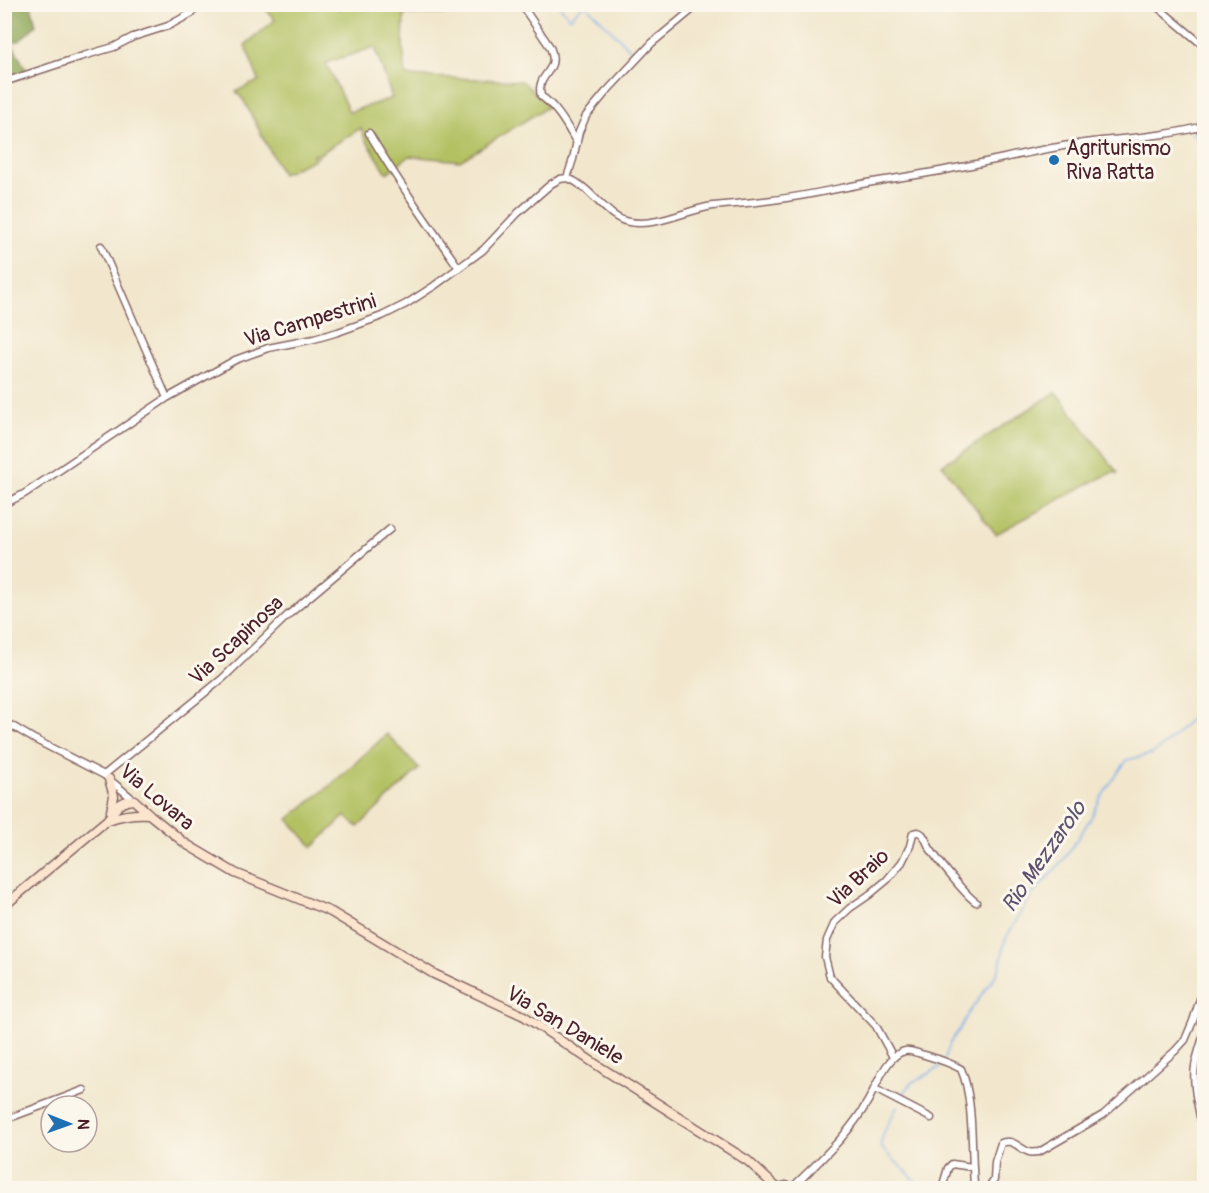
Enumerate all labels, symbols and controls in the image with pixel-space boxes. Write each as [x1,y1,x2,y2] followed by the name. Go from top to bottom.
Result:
[1066,135,1171,186] place label: Agriturismo Riva Ratta
[1047,153,1061,167] marker: Agriturismo Riva Ratta
[241,287,380,353] street label: Via Campestrini
[183,590,289,691] street label: Via Scapinosa
[113,758,200,837] street label: Via Lovara
[995,794,1094,918] water label: Rio Mezzarolo
[822,843,895,914] street label: Via Braio
[501,980,629,1071] street label: Via San Daniele
[39,1094,99,1154] north arrow
[73,1119,93,1130] text: N

